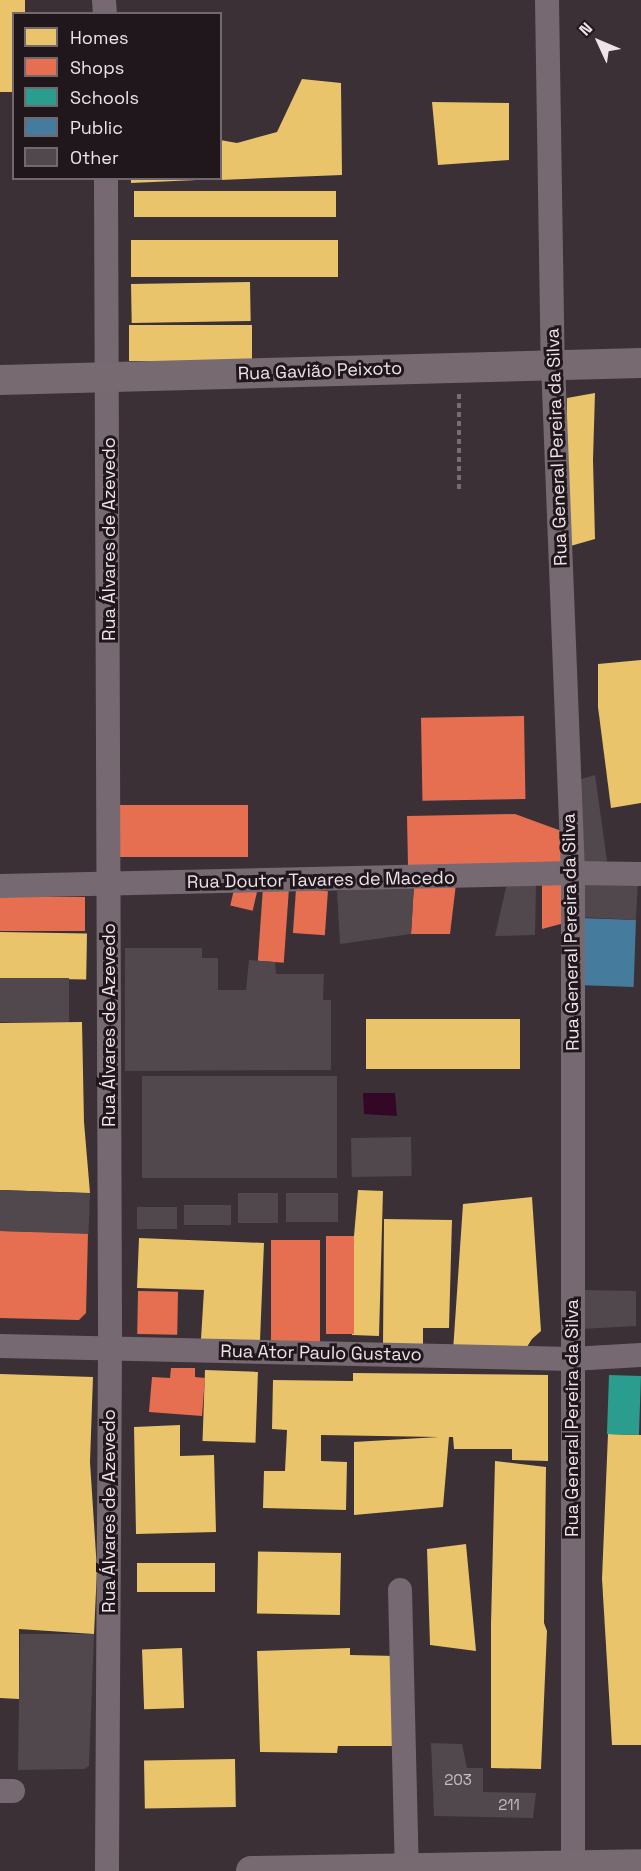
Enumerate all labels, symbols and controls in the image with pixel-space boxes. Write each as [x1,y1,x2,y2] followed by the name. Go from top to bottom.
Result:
[12,12,222,180] legend
[569,12,629,72] north arrow
[574,18,597,40] text: N
[70,26,129,49] text: Homes
[70,56,124,79] text: Shops
[70,86,139,109] text: Schools
[70,116,123,139] text: Public
[70,146,119,169] text: Other
[542,328,572,566] street label: Rua General Pereira da Silva
[237,357,403,385] street label: Rua Gavião Peixoto
[98,437,120,641] street label: Rua Álvares de Azevedo
[558,813,584,1051] street label: Rua General Pereira da Silva
[187,867,455,893] street label: Rua Doutor Tavares de Macedo
[98,923,120,1127] street label: Rua Álvares de Azevedo
[561,1299,583,1537] street label: Rua General Pereira da Silva
[220,1340,422,1366] street label: Rua Ator Paulo Gustavo
[98,1409,120,1613] street label: Rua Álvares de Azevedo
[444,1771,472,1789] house number: 203
[498,1796,520,1814] house number: 211

